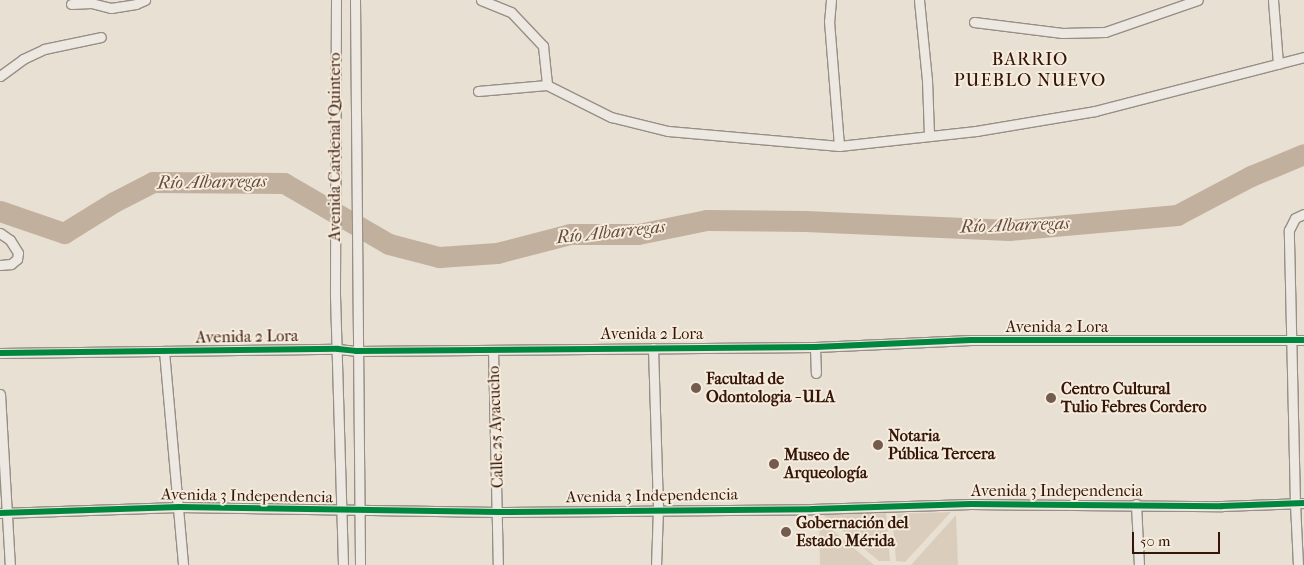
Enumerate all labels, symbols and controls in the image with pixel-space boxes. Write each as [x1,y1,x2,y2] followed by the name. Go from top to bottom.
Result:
[952,50,1108,92] district label: BARRIO PUEBLO NUEVO
[325,53,345,241] street label: Avenida Cardenal Quintero
[157,171,267,195] water label: Río Albarregas
[960,213,1070,239] water label: Río Albarregas
[556,217,666,249] water label: Río Albarregas
[1006,317,1108,337] street label: Avenida 2 Lora
[601,324,703,344] street label: Avenida 2 Lora
[196,327,298,347] street label: Avenida 2 Lora
[484,366,508,488] street label: Calle 25 Ayacucho
[706,369,835,407] place label: Facultad de Odontologia - ULA
[1061,379,1207,417] place label: Centro Cultural Tulio Febres Cordero
[690,382,702,394] marker: Facultad de Odontologia - ULA
[1045,392,1057,404] marker: Centro Cultural Tulio Febres Cordero
[888,426,995,464] place label: Notaria Pública Tercera
[872,439,884,451] marker: Notaria Pública Tercera
[784,445,867,483] place label: Museo de Arqueología
[768,458,780,470] marker: Museo de Arqueología
[971,481,1143,501] street label: Avenida 3 Independencia
[161,485,333,507] street label: Avenida 3 Independencia
[566,485,738,507] street label: Avenida 3 Independencia
[796,513,909,551] place label: Gobernación del Estado Mérida
[1134,522,1222,554] scale bar
[780,526,792,538] marker: Gobernación del Estado Mérida
[1140,532,1170,550] text: 50 m

